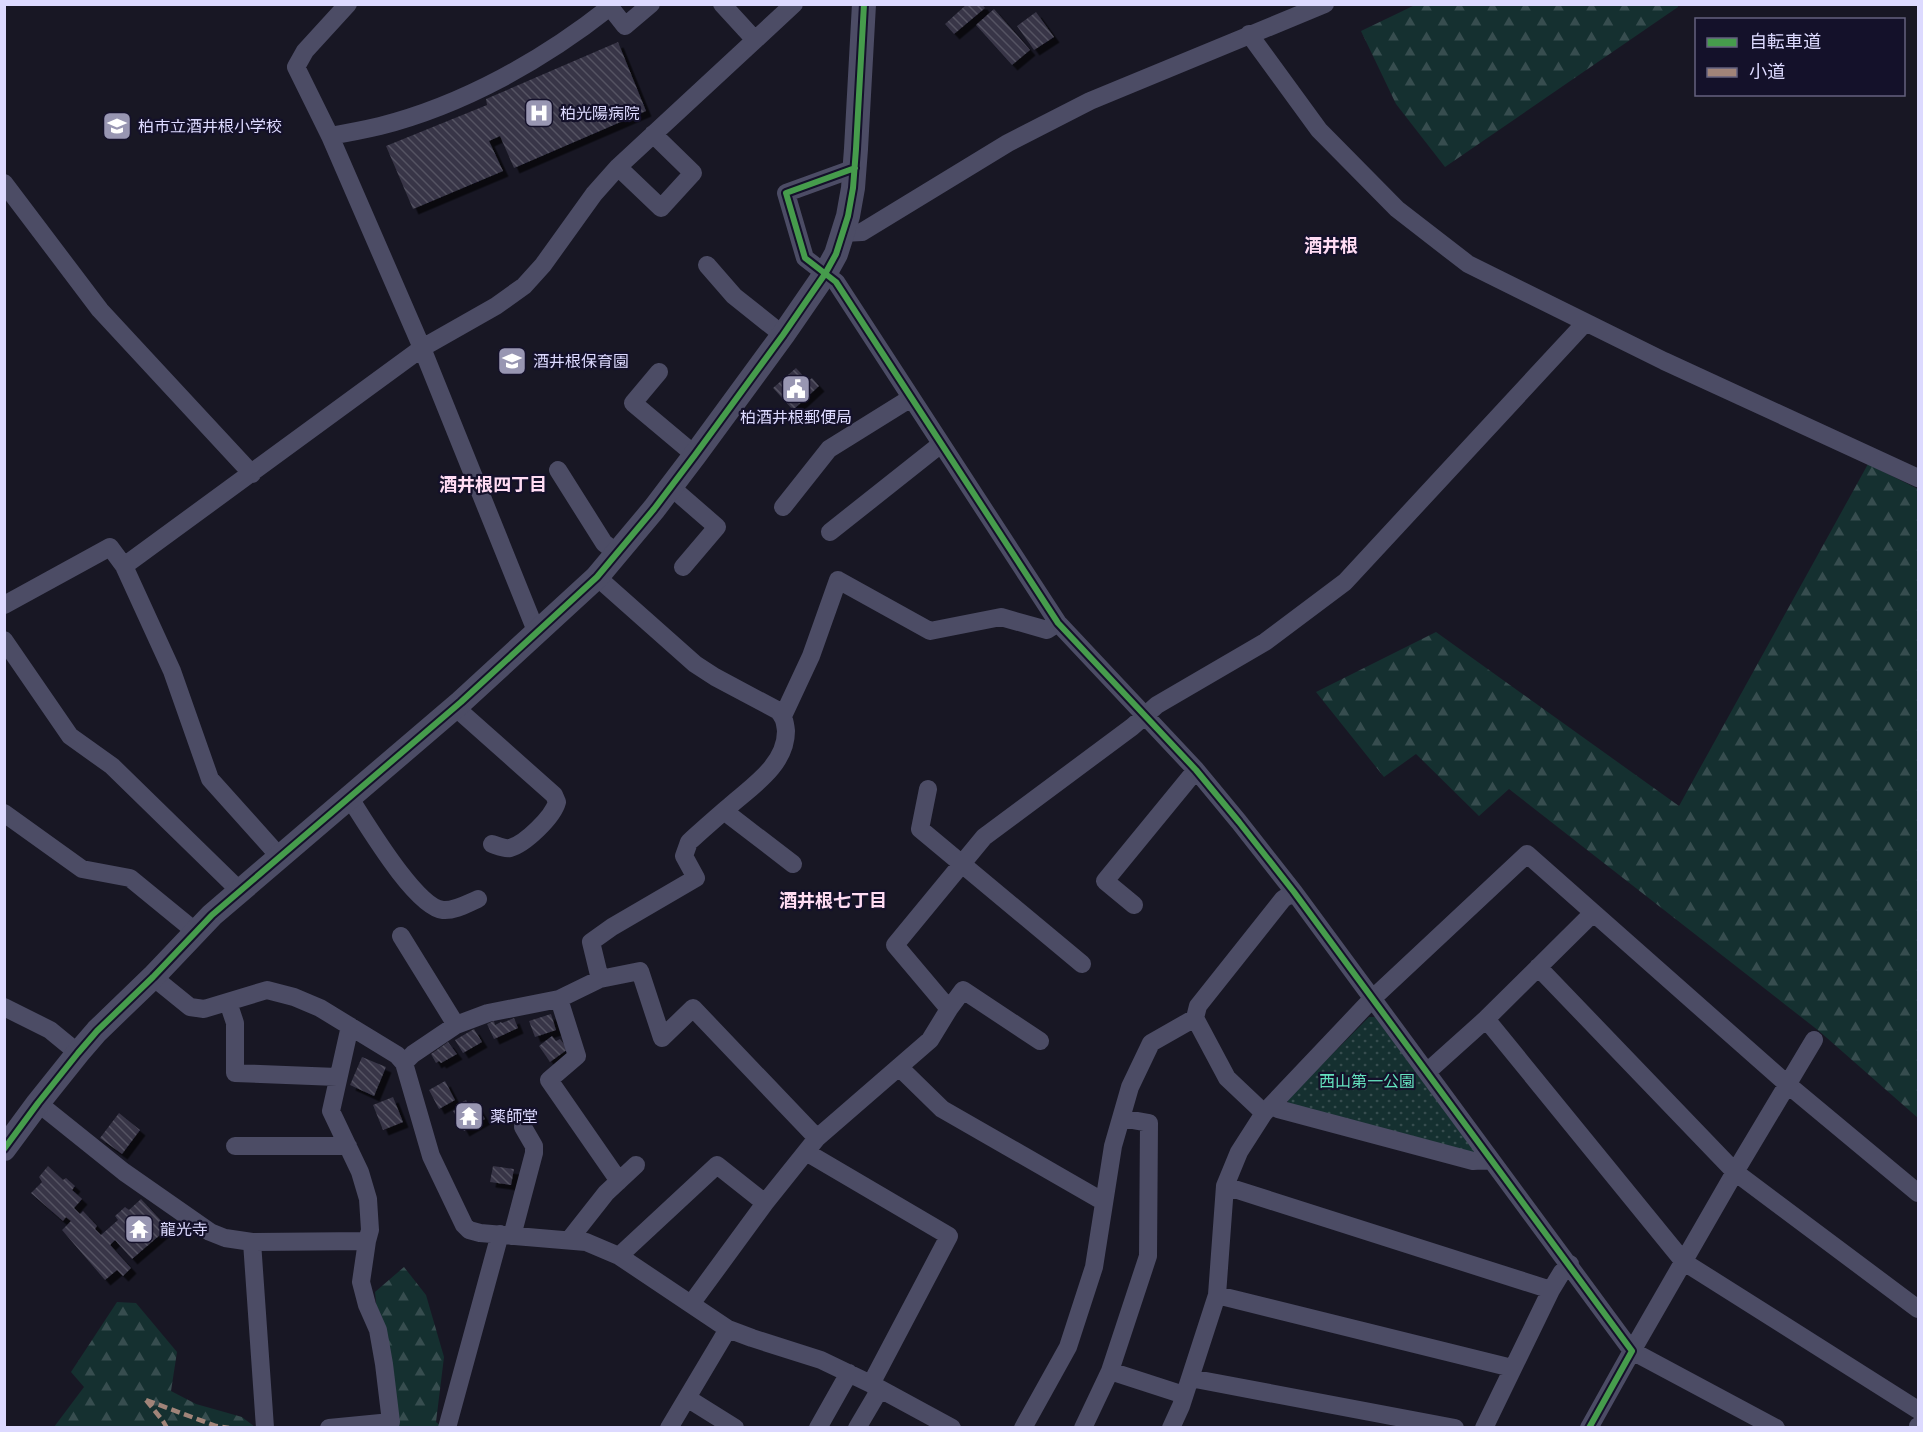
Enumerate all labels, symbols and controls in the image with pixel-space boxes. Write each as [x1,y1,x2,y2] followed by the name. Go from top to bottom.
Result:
[1695,18,1905,96] legend
[1749,30,1821,54] text: 自転車道
[1749,60,1785,84] text: 小道
[523,97,555,129] hospital icon: 柏光陽病院
[560,103,640,124] place label: 柏光陽病院
[101,110,133,142] school or university icon: 柏市立酒井根小学校
[138,116,282,137] place label: 柏市立酒井根小学校
[1304,234,1358,258] district label: 酒井根
[496,345,528,377] school or university icon: 酒井根保育園
[533,351,629,372] place label: 酒井根保育園
[780,373,812,405] public building icon: 柏酒井根郵便局
[740,407,852,428] place label: 柏酒井根郵便局
[439,473,547,497] district label: 酒井根四丁目
[779,889,887,913] district label: 酒井根七丁目
[1319,1071,1415,1092] park label: 西山第一公園
[453,1100,485,1132] temple icon: 薬師堂
[490,1106,538,1127] place label: 薬師堂
[123,1213,155,1245] temple icon: 龍光寺
[160,1219,208,1240] place label: 龍光寺

